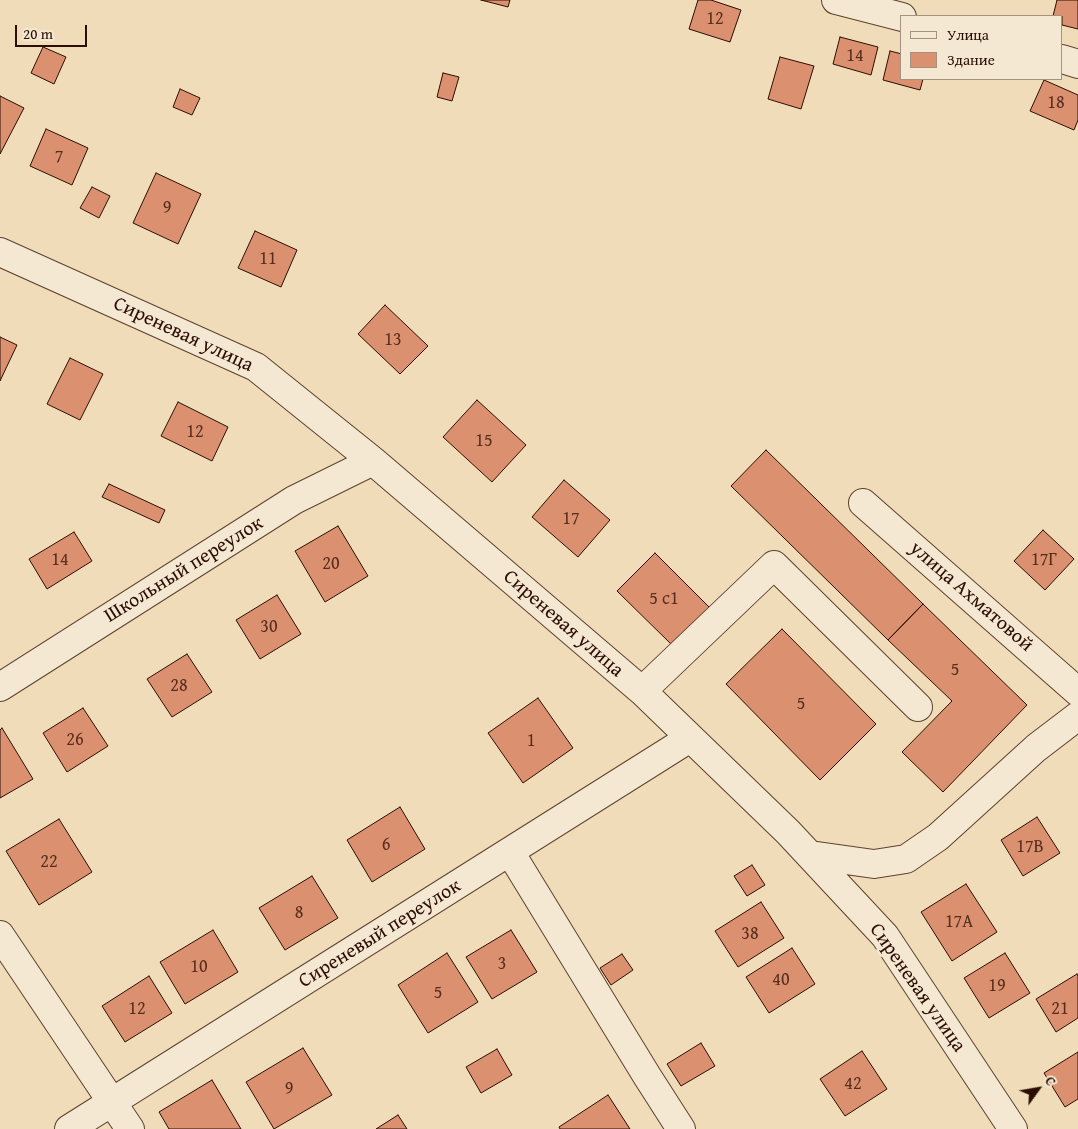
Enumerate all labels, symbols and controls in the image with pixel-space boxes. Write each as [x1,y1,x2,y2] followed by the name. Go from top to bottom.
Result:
[706,8,724,30] house number: 12
[18,15,90,47] scale bar
[900,15,1063,80] legend
[23,23,53,44] text: 20 m
[947,24,989,45] text: Улица
[846,45,864,67] house number: 14
[947,49,995,70] text: Здание
[1047,92,1065,114] house number: 18
[55,146,63,168] house number: 7
[163,197,171,219] house number: 9
[259,248,277,270] house number: 11
[109,292,257,378] street label: Сиреневая улица
[384,329,402,351] house number: 13
[186,421,204,443] house number: 12
[475,430,493,452] house number: 15
[562,508,580,530] house number: 17
[100,511,268,629] street label: Школьный переулок
[904,537,1038,657] street label: улица Ахматовой
[51,549,69,571] house number: 14
[1031,549,1057,571] house number: 17Г
[322,553,340,575] house number: 20
[498,565,628,683] street label: Сиреневая улица
[649,588,679,610] house number: 5 с1
[260,616,278,638] house number: 30
[951,659,959,681] house number: 5
[170,675,188,697] house number: 28
[797,693,805,715] house number: 5
[66,729,84,751] house number: 26
[527,730,535,752] house number: 1
[382,834,390,856] house number: 6
[1016,836,1044,858] house number: 17В
[40,851,58,873] house number: 22
[294,874,466,994] street label: Сиреневый переулок
[295,902,303,924] house number: 8
[945,911,973,933] house number: 17А
[864,919,970,1057] street label: Сиреневая улица
[741,923,759,945] house number: 38
[498,953,506,975] house number: 3
[190,956,208,978] house number: 10
[772,969,790,991] house number: 40
[988,975,1006,997] house number: 19
[434,982,442,1004] house number: 5
[128,998,146,1020] house number: 12
[1051,998,1069,1020] house number: 21
[1013,1064,1063,1114] north arrow
[1040,1072,1061,1090] text: С
[844,1073,862,1095] house number: 42
[285,1078,293,1100] house number: 9

